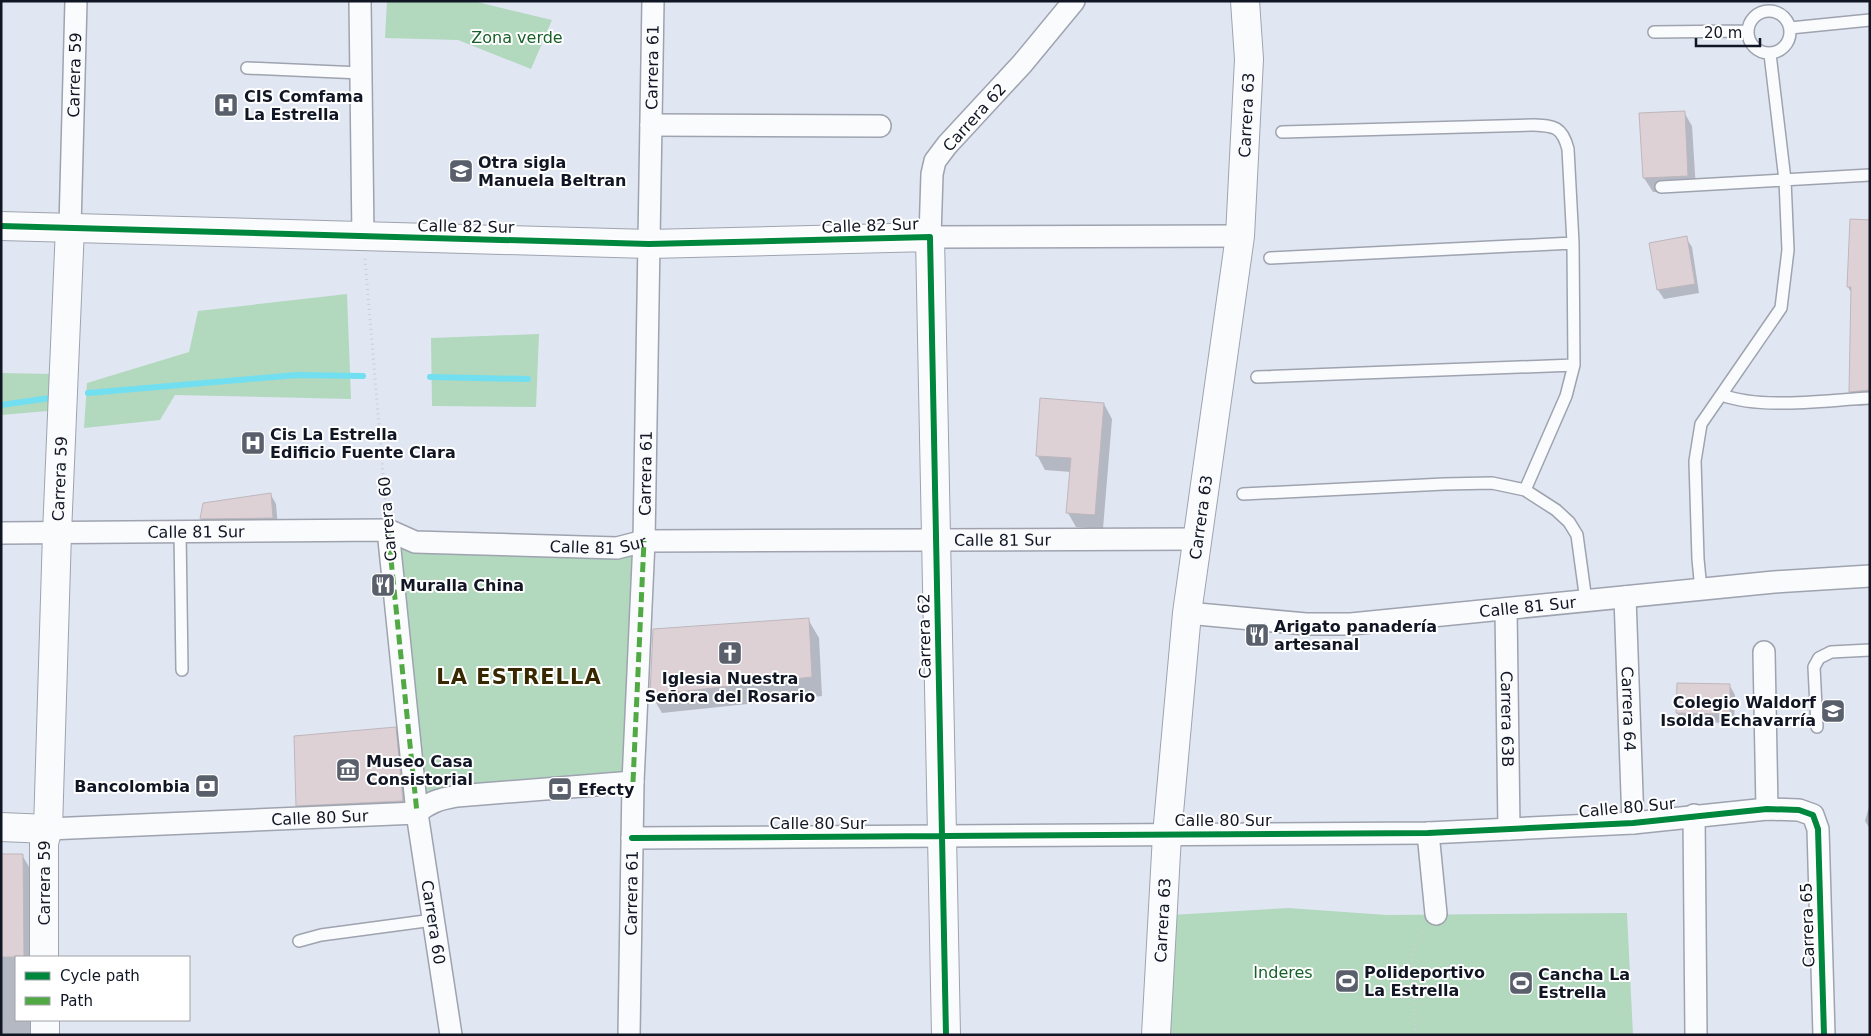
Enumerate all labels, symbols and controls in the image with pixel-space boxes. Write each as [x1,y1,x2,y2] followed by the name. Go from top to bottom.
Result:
[1696,15,1760,47] scale bar
[1704,24,1742,42] text: 20 m
[642,25,663,110] street label: Carrera 61
[471,28,563,47] park label: Zona verde
[64,32,85,118] street label: Carrera 59
[1235,72,1258,158] street label: Carrera 63
[939,79,1010,155] street label: Carrera 62
[244,87,363,124] place label: CIS Comfama La Estrella
[213,92,239,118] hospital icon: CIS Comfama La Estrella
[478,153,626,190] place label: Otra sigla Manuela Beltran
[448,158,474,184] school or university icon: Otra sigla Manuela Beltran
[821,214,919,237] street label: Calle 82 Sur
[417,216,515,237] street label: Calle 82 Sur
[270,425,456,462] place label: Cis La Estrella Edificio Fuente Clara
[240,430,266,456] hospital icon: Cis La Estrella Edificio Fuente Clara
[635,431,656,516] street label: Carrera 61
[49,436,71,522] street label: Carrera 59
[1186,474,1216,561] street label: Carrera 63
[374,476,401,562] street label: Carrera 60
[147,522,245,542] street label: Calle 81 Sur
[954,531,1052,550] street label: Calle 81 Sur
[549,532,649,558] street label: Calle 81 Sur
[370,572,396,598] restaurant icon: Muralla China
[400,576,524,595] place label: Muralla China
[914,593,935,679] street label: Carrera 62
[1478,593,1577,621] street label: Calle 81 Sur
[1274,617,1437,654] place label: Arigato panadería artesanal
[1244,622,1270,648] restaurant icon: Arigato panadería artesanal
[717,640,743,666] church icon: Iglesia Nuestra Señora del Rosario
[436,665,602,689] district label: LA ESTRELLA
[1617,666,1639,752] street label: Carrera 64
[645,669,815,706] place label: Iglesia Nuestra Señora del Rosario
[1497,671,1517,767] street label: Carrera 63B
[1660,693,1817,730] place label: Colegio Waldorf Isolda Echavarría
[1820,698,1846,724] school or university icon: Colegio Waldorf Isolda Echavarría
[366,752,473,789] place label: Museo Casa Consistorial
[335,757,361,783] museum icon: Museo Casa Consistorial
[194,773,220,799] bank icon: Bancolombia
[547,776,573,802] bank icon: Efecty
[74,777,190,796] place label: Bancolombia
[578,780,635,799] place label: Efecty
[1578,794,1677,821] street label: Calle 80 Sur
[271,806,369,829] street label: Calle 80 Sur
[1174,811,1272,830] street label: Calle 80 Sur
[769,814,867,833] street label: Calle 80 Sur
[35,840,54,926] street label: Carrera 59
[622,850,642,936] street label: Carrera 61
[1151,877,1175,963] street label: Carrera 63
[417,879,449,966] street label: Carrera 60
[1797,882,1818,968] street label: Carrera 65
[15,956,190,1021] legend
[1253,963,1313,982] park label: Inderes
[1364,963,1485,1000] place label: Polideportivo La Estrella
[1538,965,1630,1002] place label: Cancha La Estrella
[60,967,140,985] text: Cycle path
[1334,968,1360,994] sports icon: Polideportivo La Estrella
[1508,970,1534,996] sports icon: Cancha La Estrella
[60,992,93,1010] text: Path

